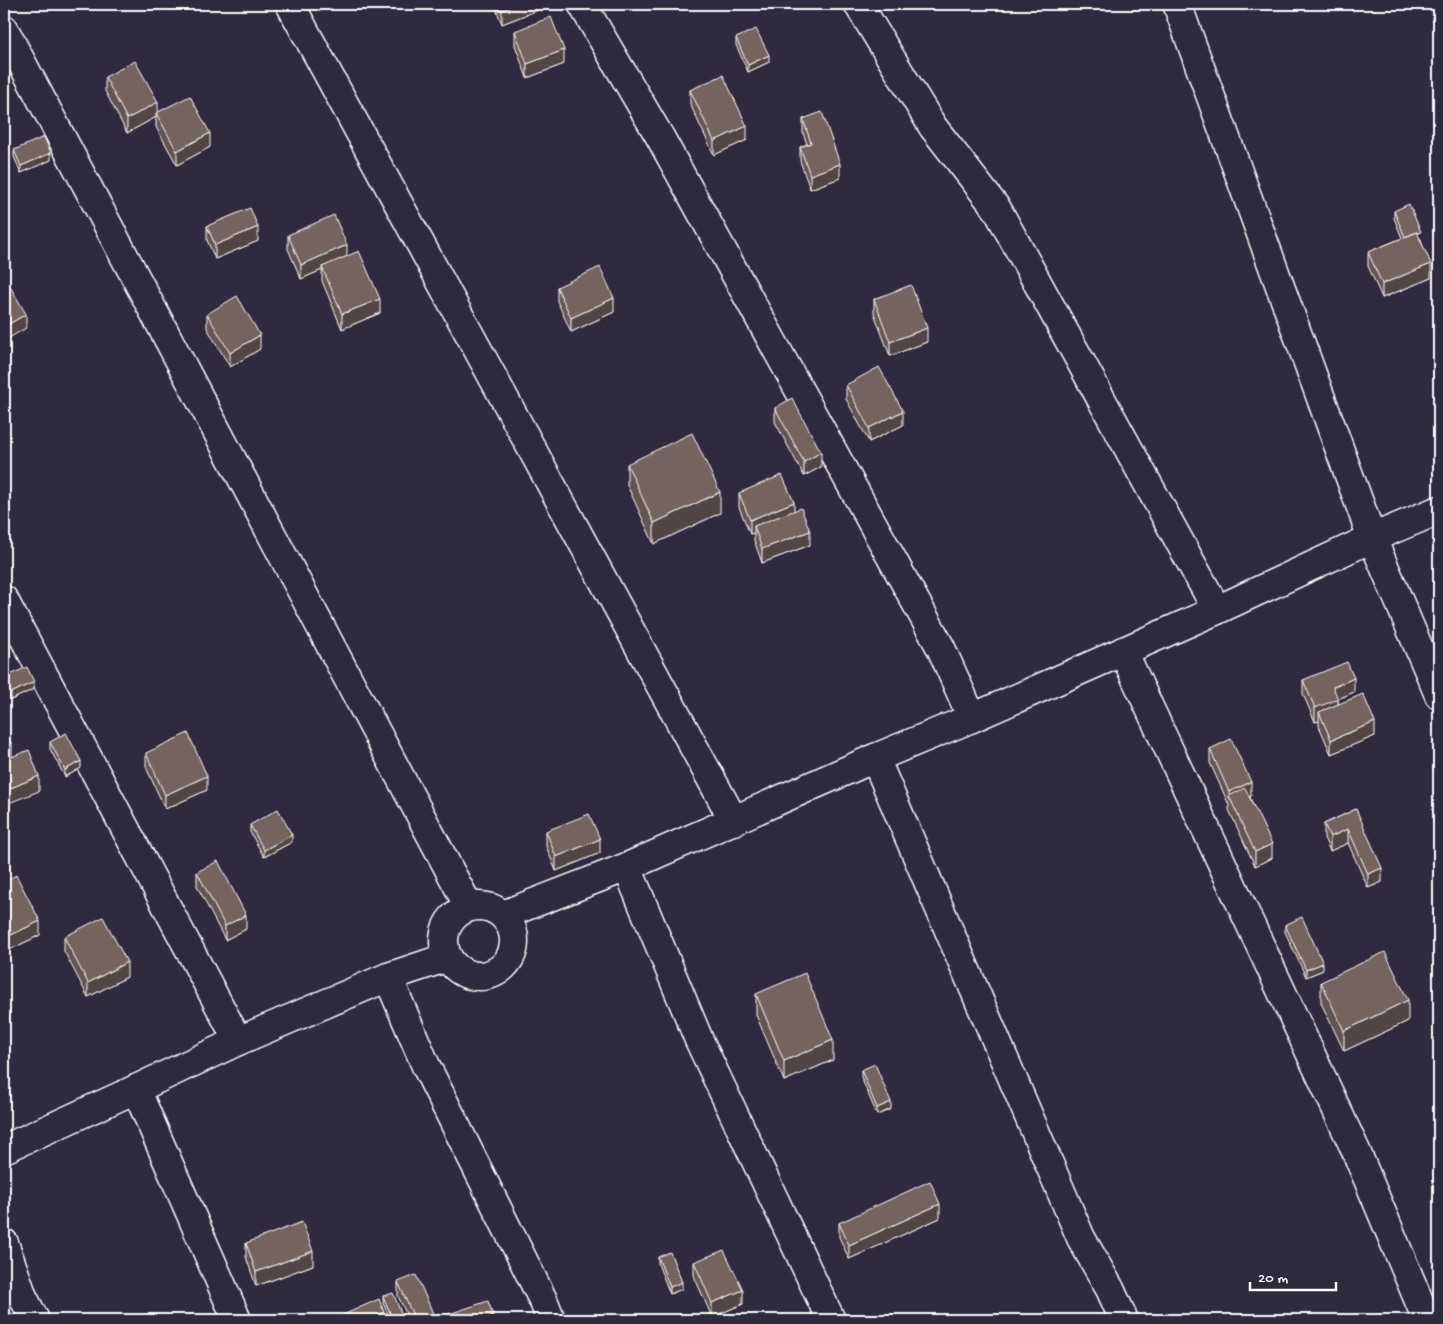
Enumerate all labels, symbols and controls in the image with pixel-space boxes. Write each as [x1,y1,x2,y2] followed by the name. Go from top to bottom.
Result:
[1250,1259,1337,1291] scale bar
[1258,1270,1288,1288] text: 20 m

